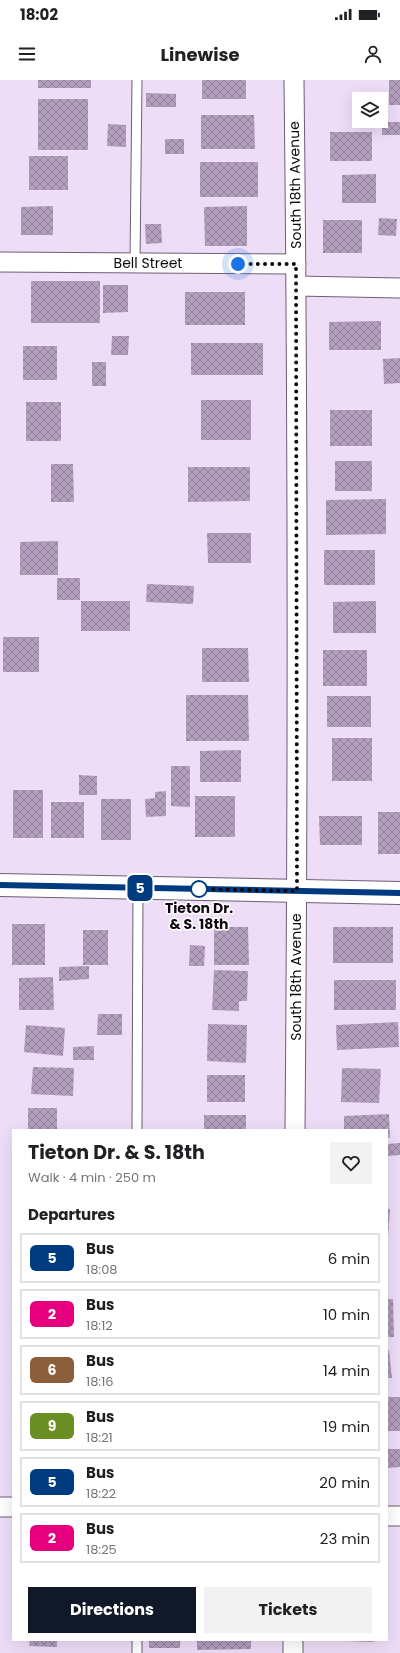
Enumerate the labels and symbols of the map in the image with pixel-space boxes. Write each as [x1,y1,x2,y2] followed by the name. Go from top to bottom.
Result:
[284,121,306,249] street label: South 18th Avenue
[114,253,182,273] street label: Bell Street
[228,254,248,274] your location
[127,875,153,901] line badge: 5
[190,880,208,898] marker: Tieton Dr. & S. 18th
[165,898,233,934] place label: Tieton Dr. & S. 18th
[286,913,306,1041] street label: South 18th Avenue

